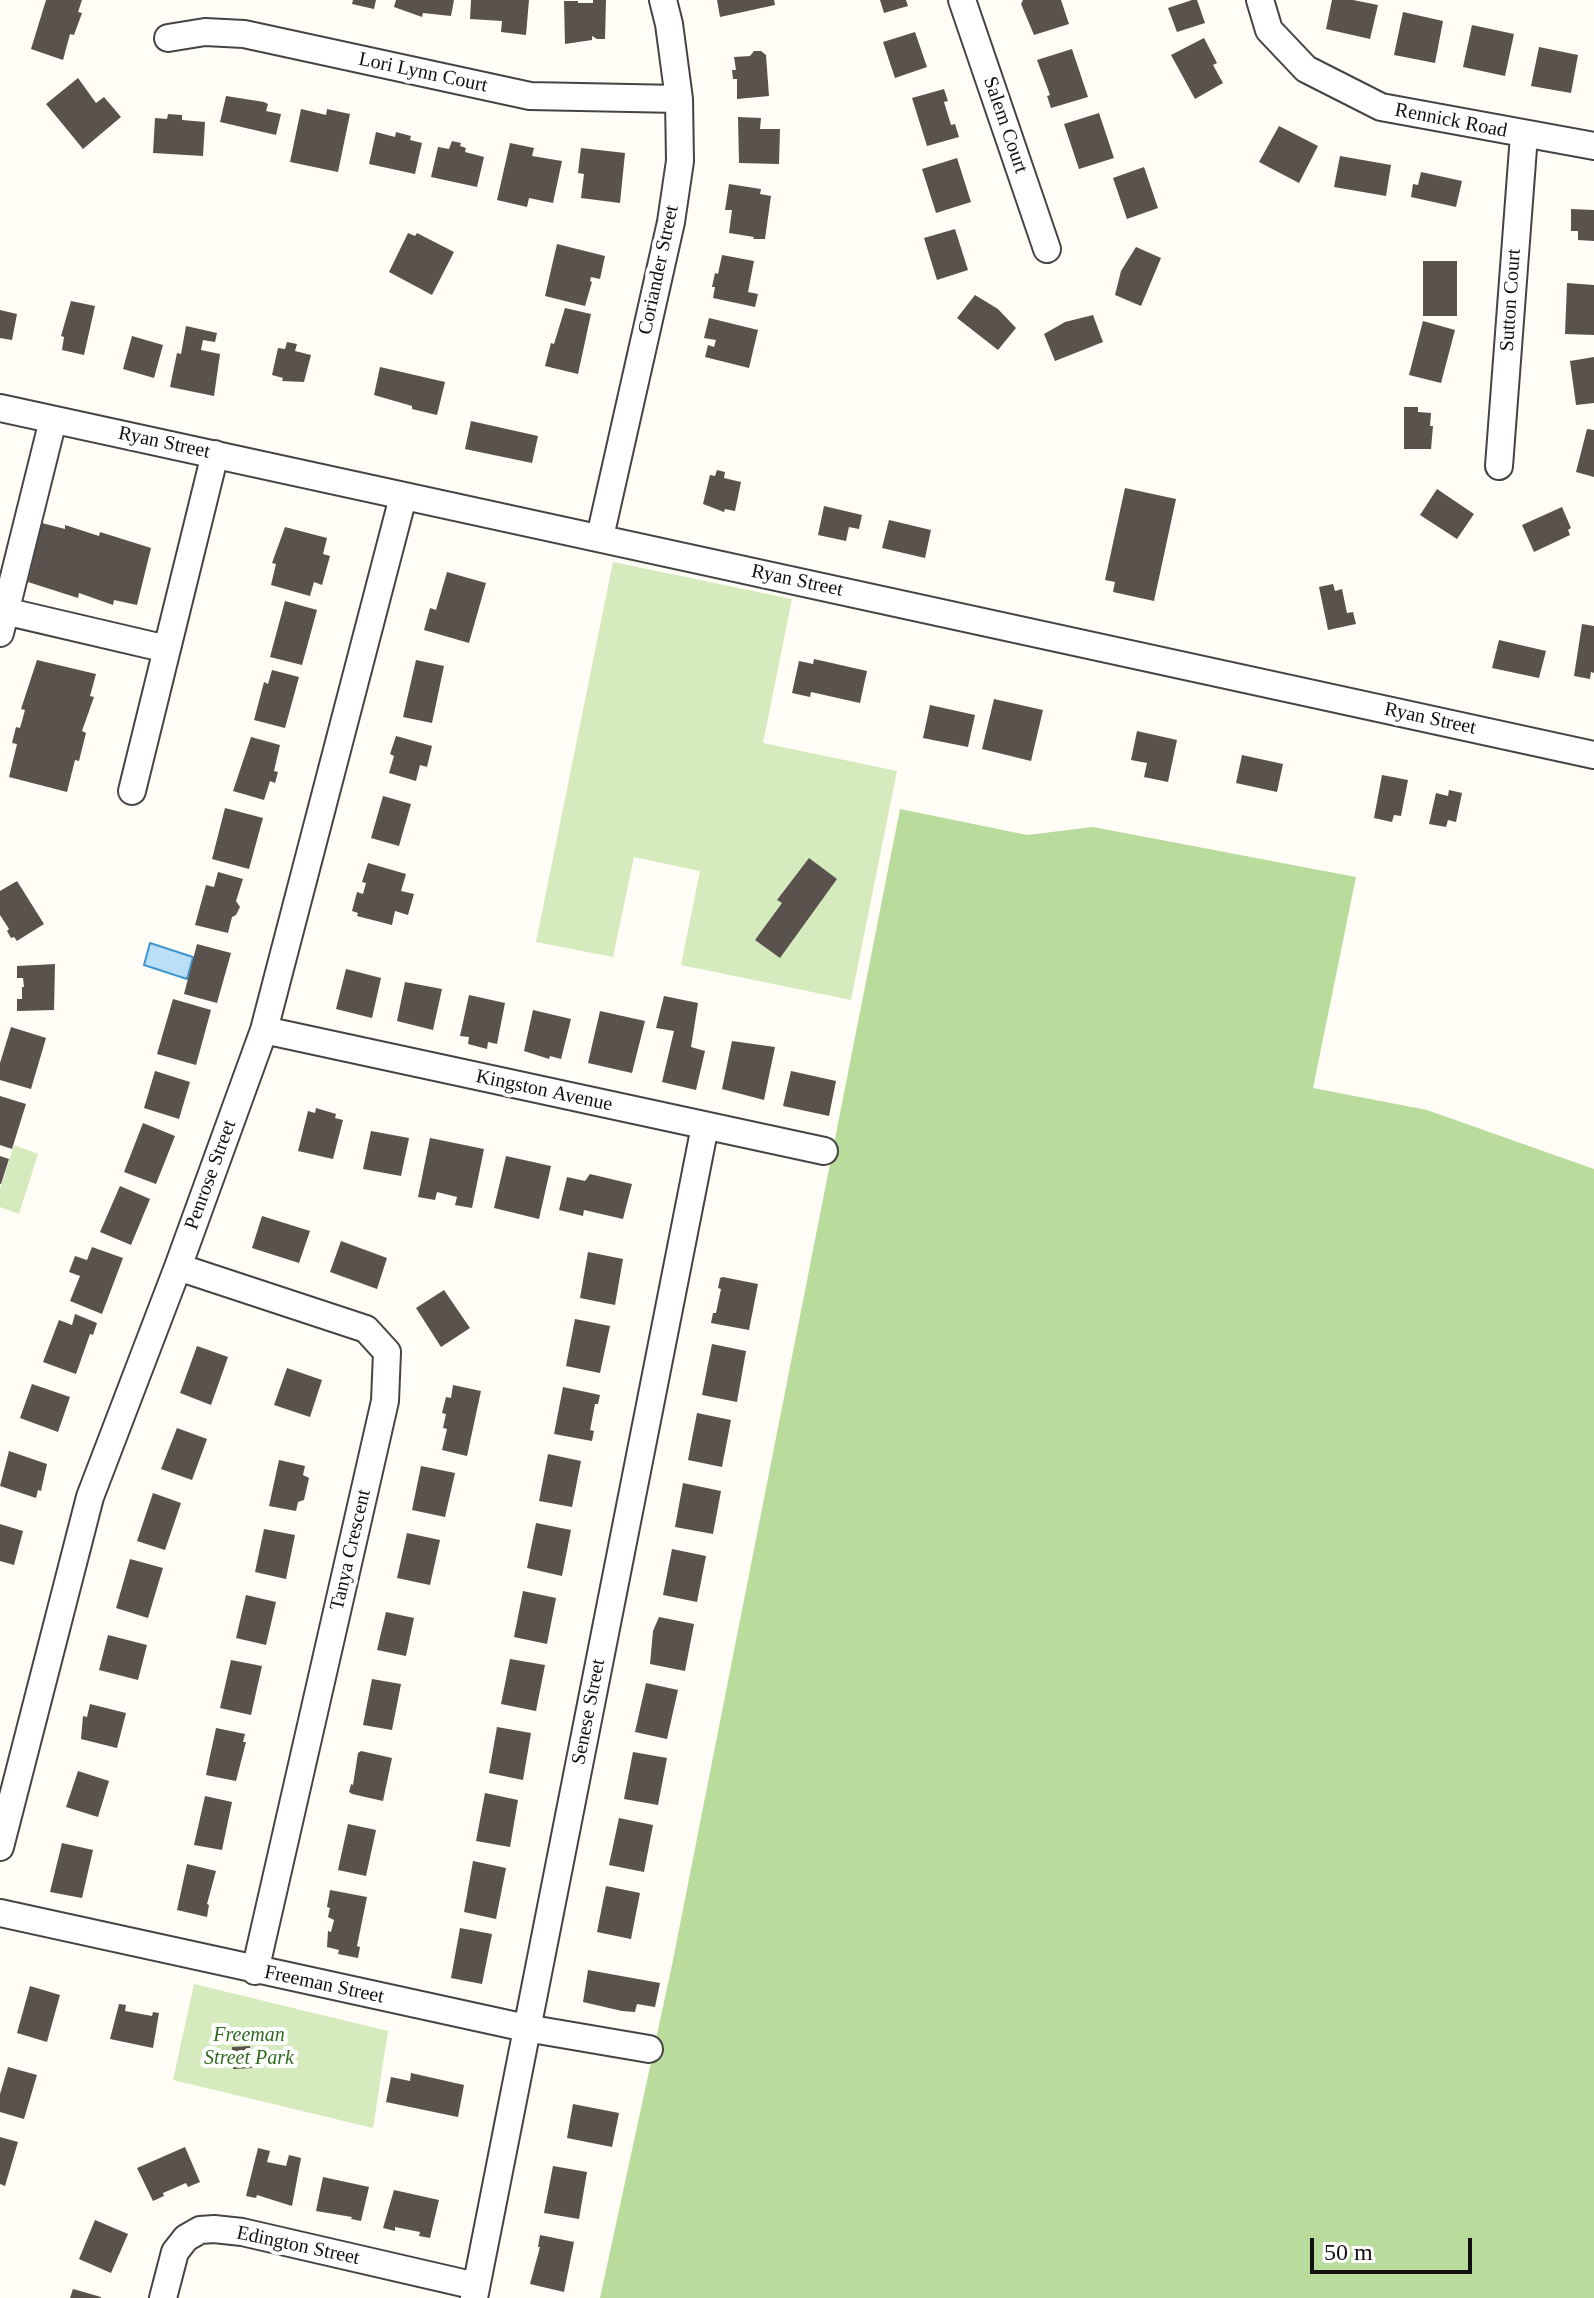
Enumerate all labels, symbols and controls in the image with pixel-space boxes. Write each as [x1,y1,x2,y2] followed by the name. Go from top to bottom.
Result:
[356,48,490,98] street label: Lori Lynn Court
[977,74,1033,176] street label: Salem Court
[1393,98,1509,144] street label: Rennick Road
[634,203,684,337] street label: Coriander Street
[1495,248,1527,352] street label: Sutton Court
[116,422,212,464] street label: Ryan Street
[749,560,845,602] street label: Ryan Street
[1382,698,1478,740] street label: Ryan Street
[473,1065,615,1117] street label: Kingston Avenue
[180,1117,242,1233] street label: Penrose Street
[325,1487,377,1613] street label: Tanya Crescent
[567,1657,611,1767] street label: Senese Street
[262,1961,386,2009] street label: Freeman Street
[204,2024,294,2071] park label: Freeman Street Park
[234,2221,362,2271] street label: Edington Street
[1314,2222,1476,2272] scale bar
[1324,2239,1373,2265] text: 50 m

